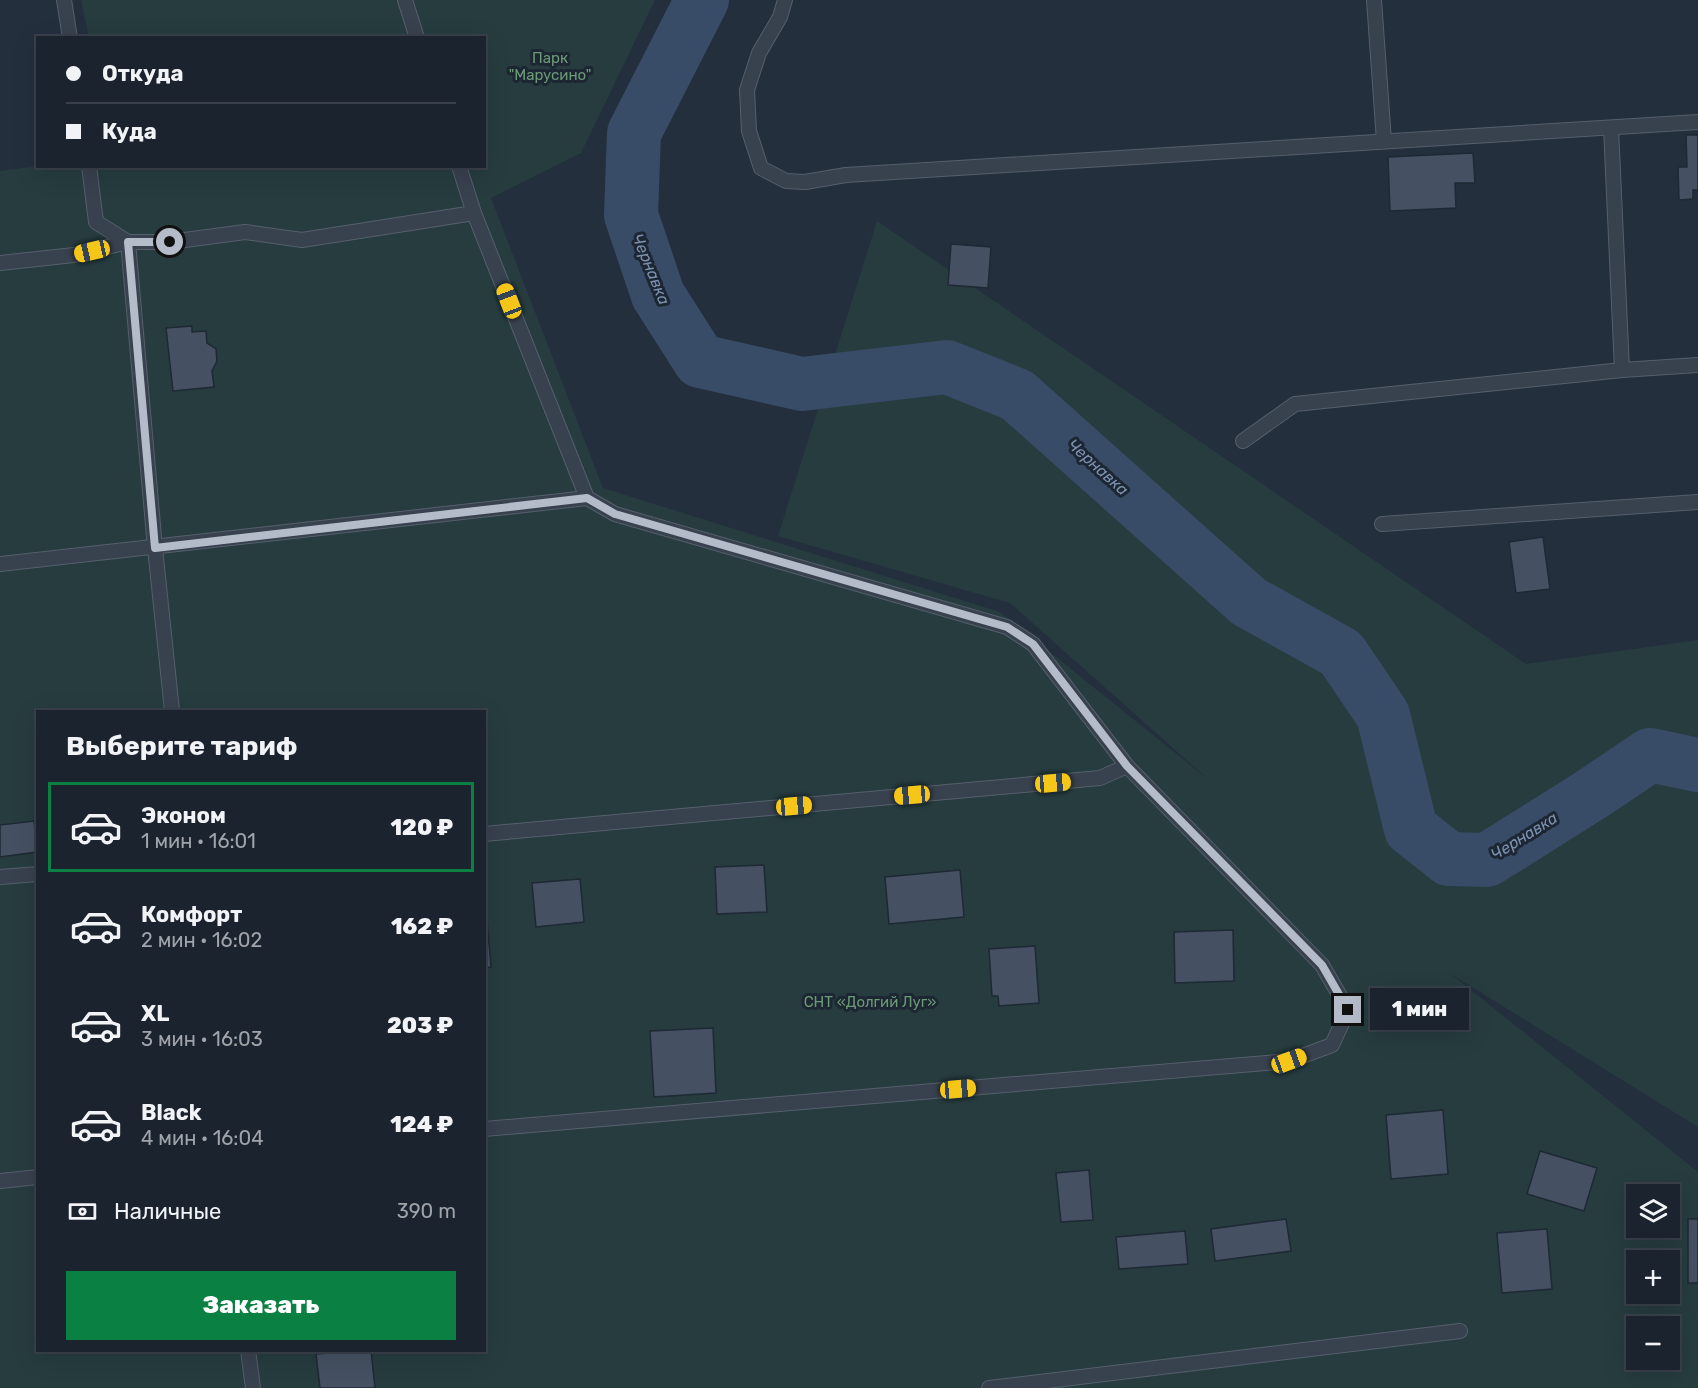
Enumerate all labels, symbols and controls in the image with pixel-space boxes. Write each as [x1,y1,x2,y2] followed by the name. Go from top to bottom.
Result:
[509,49,591,84] park label: Парк "Марусино"
[102,60,184,87] text: Откуда
[102,118,157,145] text: Куда
[156,228,183,255] route start
[628,231,674,307] water label: Чернавка
[72,238,112,264] car
[494,281,524,321] car
[1064,435,1132,499] water label: Чернавка
[66,730,297,762] text: Выберите тариф
[1034,772,1072,794] car
[893,784,931,806] car
[775,795,813,817] car
[69,800,123,854] icon: car
[141,802,226,829] text: Эконом
[1487,808,1561,864] water label: Чернавка
[390,814,453,841] text: 120 ₽
[141,829,256,853] text: 1 мин · 16:01
[69,899,123,953] icon: car
[141,901,242,928] text: Комфорт
[391,913,453,940] text: 162 ₽
[141,928,262,952] text: 2 мин · 16:02
[1369,989,1468,1031] callout: 1 мин
[804,993,936,1011] park label: СНТ «Долгий Луг»
[1334,996,1361,1023] route end
[1392,997,1447,1021] text: 1 мин
[69,998,123,1052] icon: car
[141,1000,169,1027] text: XL
[387,1012,453,1039] text: 203 ₽
[141,1027,263,1051] text: 3 мин · 16:03
[1269,1046,1309,1076] car
[939,1078,977,1100] car
[69,1097,123,1151] icon: car
[141,1099,202,1126] text: Black
[390,1111,453,1138] text: 124 ₽
[141,1126,264,1150] text: 4 мин · 16:04
[1626,1184,1680,1370] map controls
[1626,1184,1680,1238] button: layers
[66,1195,99,1228] icon: cash
[114,1198,221,1225] text: Наличные
[397,1199,456,1223] text: 390 m
[1626,1250,1680,1304] button: +
[66,1271,456,1340] button: Заказать
[1626,1316,1680,1370] button: −

